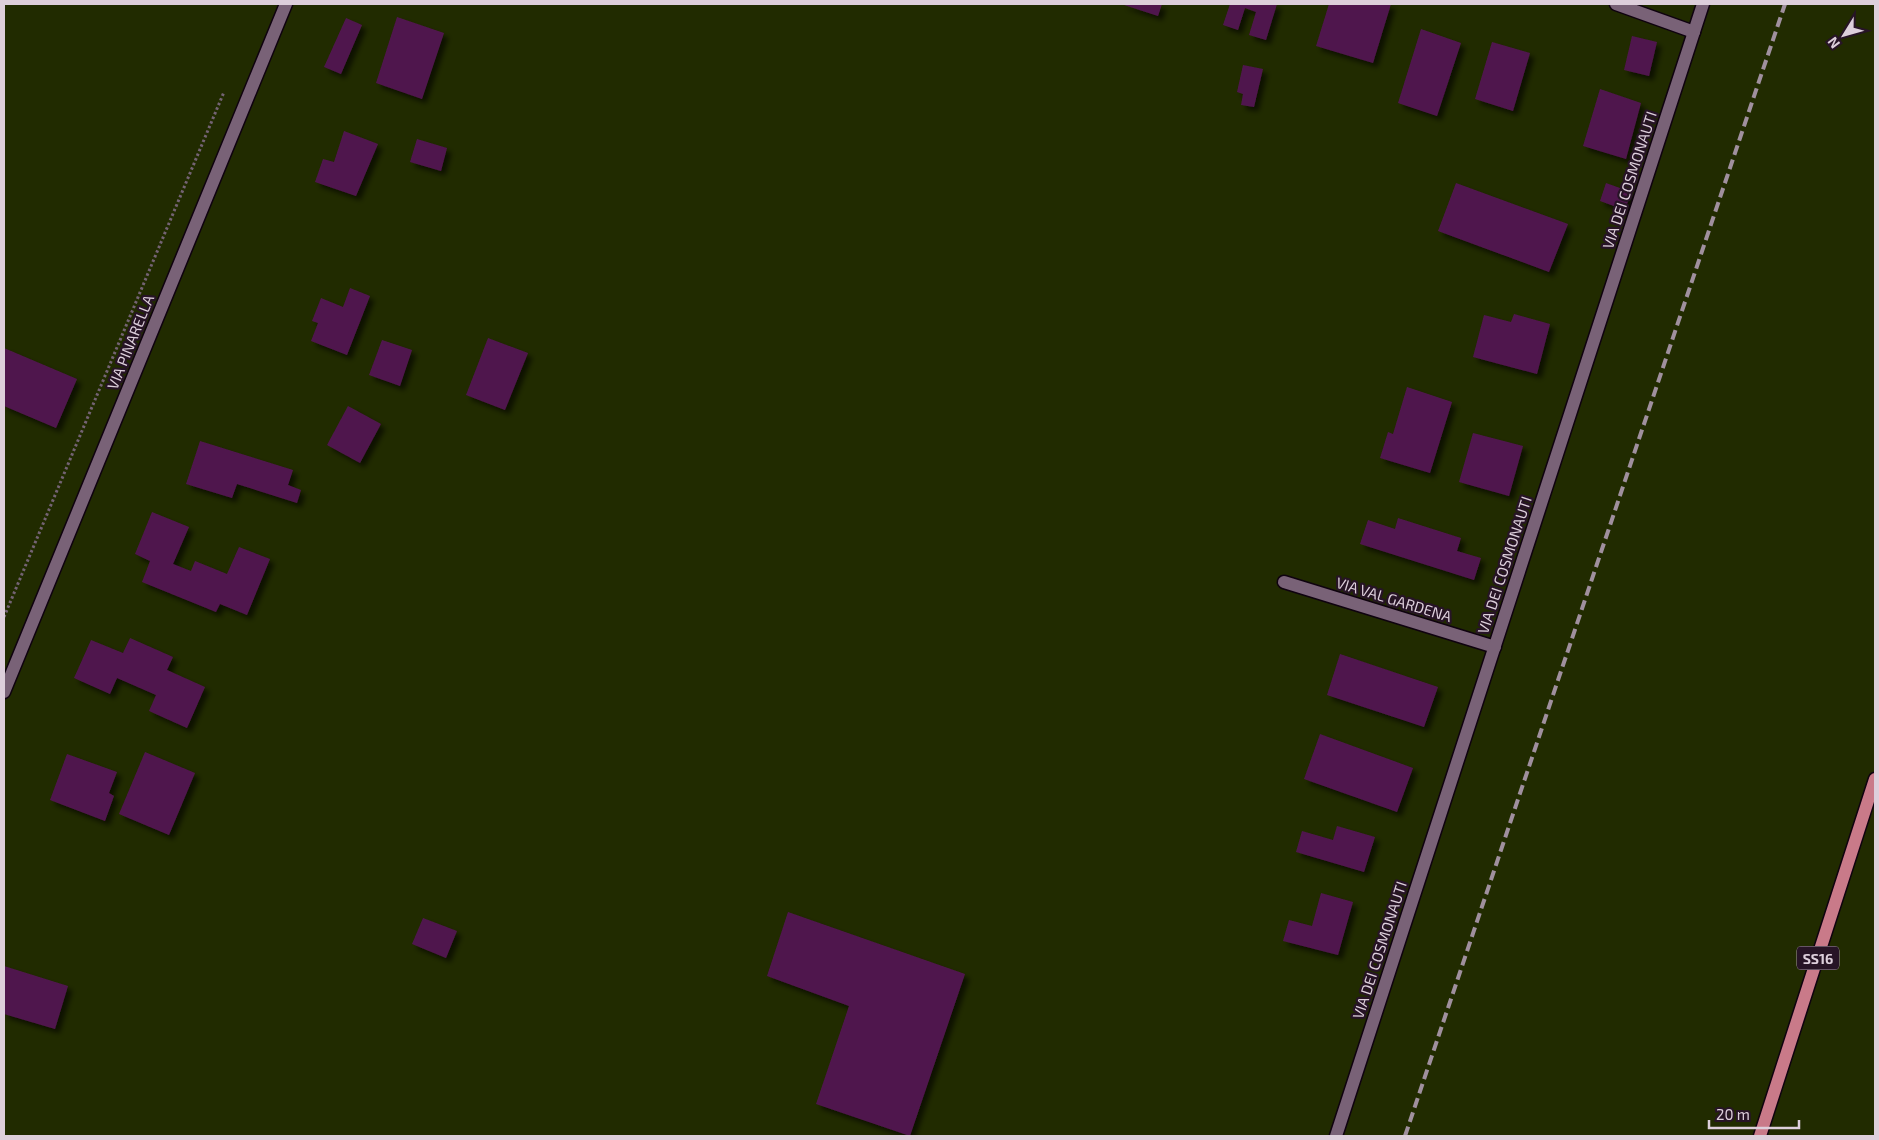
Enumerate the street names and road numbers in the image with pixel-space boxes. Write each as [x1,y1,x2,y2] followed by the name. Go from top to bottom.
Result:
[1598,109,1660,251] street label: VIA DEI COSMONAUTI
[103,291,157,392] street label: VIA PINARELLA
[1473,494,1535,636] street label: VIA DEI COSMONAUTI
[1334,573,1455,625] street label: VIA VAL GARDENA
[1348,879,1410,1021] street label: VIA DEI COSMONAUTI
[1797,946,1839,970] road number: SS16

